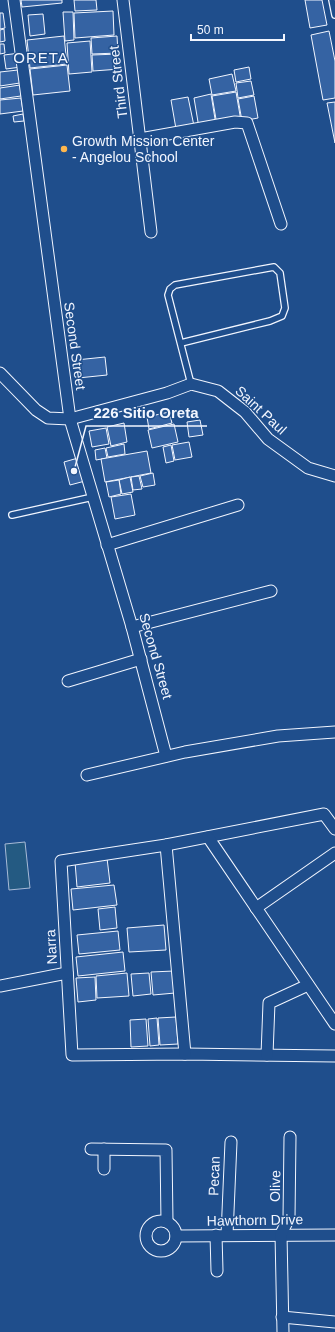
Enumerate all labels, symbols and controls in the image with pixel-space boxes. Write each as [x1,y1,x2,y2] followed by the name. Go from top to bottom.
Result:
[191,16,284,42] scale bar
[197,23,224,37] text: 50 m
[106,45,130,119] street label: Third Street
[13,49,69,66] district label: ORETA
[72,133,215,165] place label: Growth Mission Center - Angelou School
[59,144,69,154] marker: Growth Mission Center - Angelou School
[61,301,89,391] street label: Second Street
[232,382,290,438] street label: Saint Paul
[86,399,207,426] callout: 226 Sitio Oreta
[93,404,199,421] text: 226 Sitio Oreta
[136,611,176,701] street label: Second Street
[42,929,60,965] street label: Narra
[205,1156,223,1196] street label: Pecan
[267,1170,283,1202] street label: Olive
[207,1211,304,1229] street label: Hawthorn Drive

